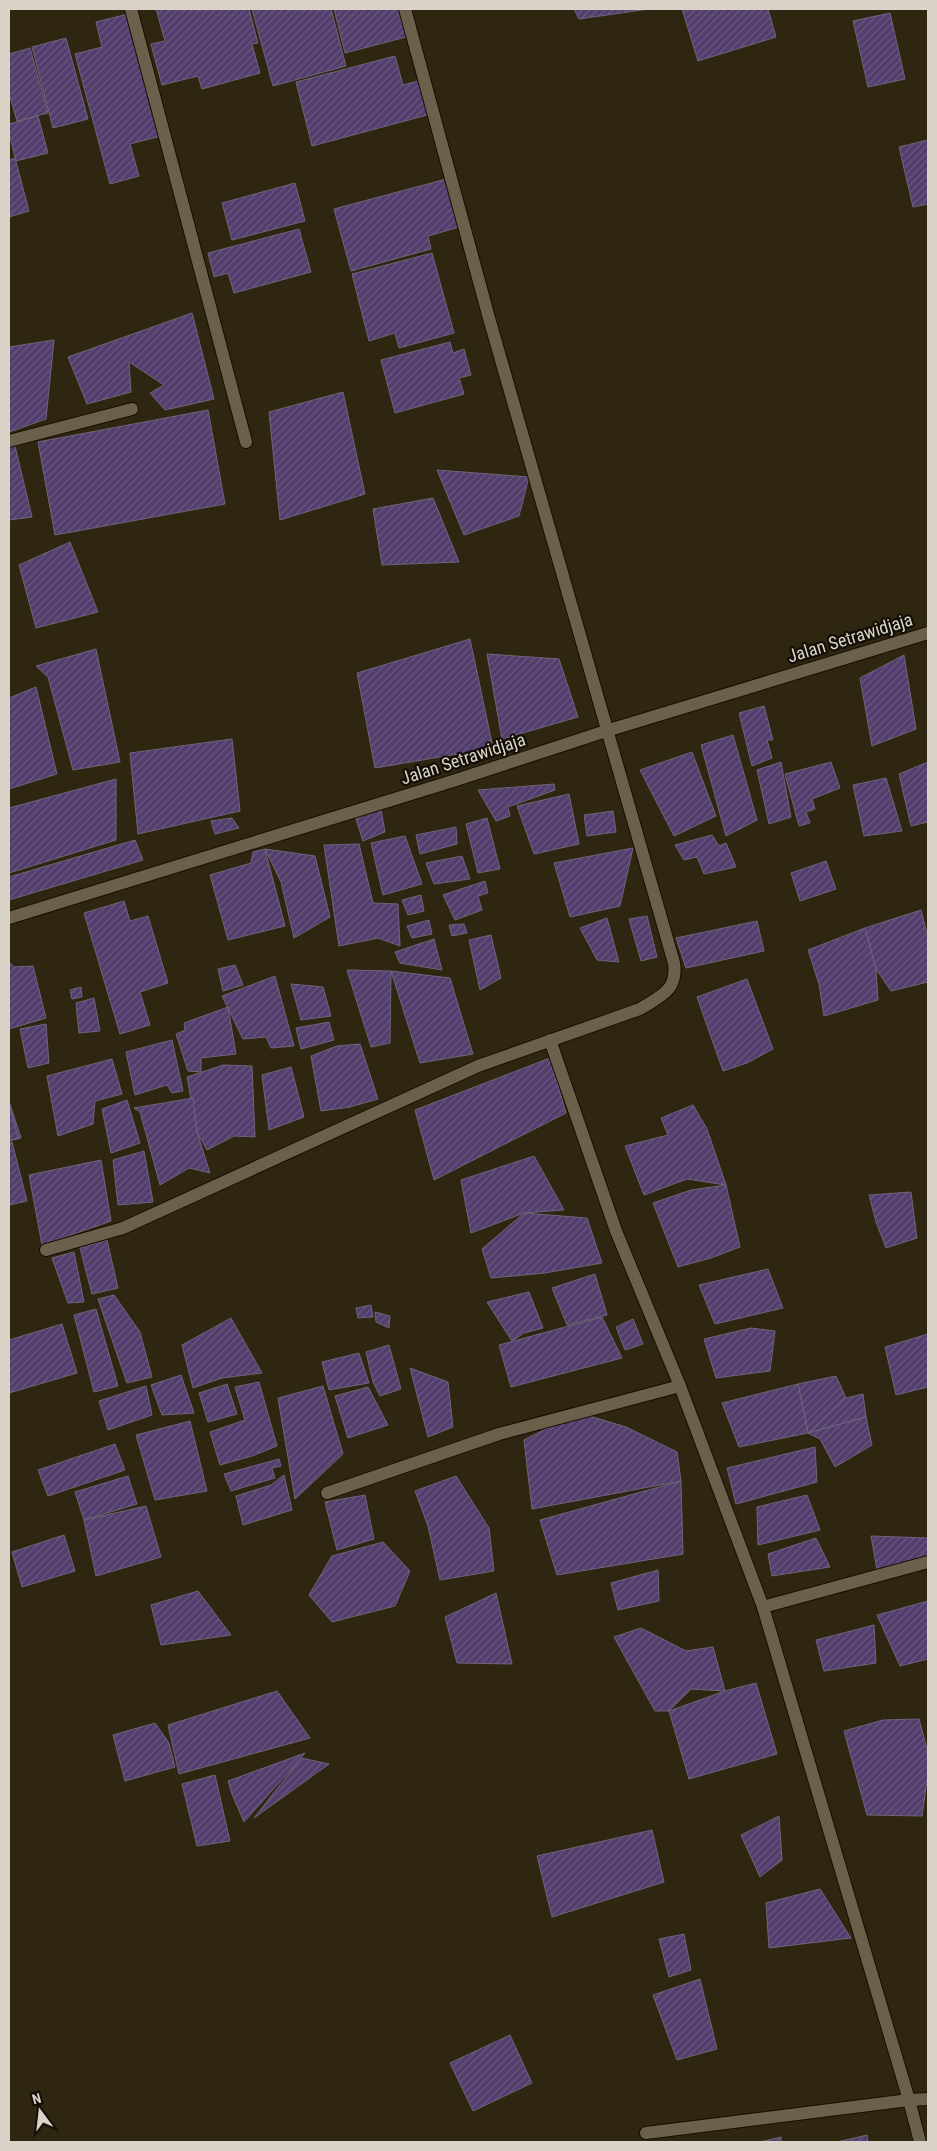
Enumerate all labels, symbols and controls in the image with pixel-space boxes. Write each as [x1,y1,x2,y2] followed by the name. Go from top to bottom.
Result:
[785,608,915,667] street label: Jalan Setrawidjaja
[398,728,528,789] street label: Jalan Setrawidjaja
[15,2086,65,2136] north arrow
[30,2090,43,2107] text: N

